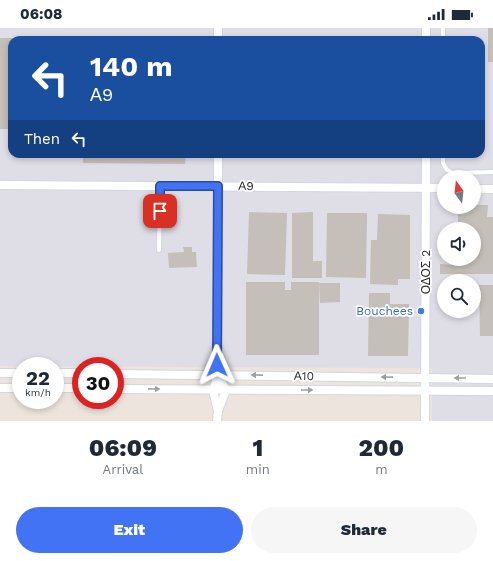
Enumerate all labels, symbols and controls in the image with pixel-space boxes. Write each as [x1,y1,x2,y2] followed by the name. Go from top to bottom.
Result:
[20,5,63,23] text: 06:08
[90,50,173,83] text: 140 m
[24,52,76,104] icon: left
[90,84,113,105] text: Α9
[68,128,90,150] icon: left
[24,130,60,148] text: Then
[437,170,481,214] north arrow
[437,170,481,318] map controls
[238,179,254,193] street label: Α9
[143,194,177,228] pin
[149,200,171,222] icon: arrive
[437,222,481,266] button: sound
[419,250,433,294] street label: ΟΔΟΣ 2
[437,274,481,318] button: search
[356,304,413,318] place label: Bouchees
[416,306,426,316] marker: Bouchees
[196,344,238,386] position arrow
[72,357,124,409] speed limit sign: 30
[26,366,50,390] text: 22
[294,369,314,383] street label: Α10
[250,372,263,378] one-way arrow
[381,374,393,381] one-way arrow
[453,375,466,381] one-way arrow
[148,386,161,392] one-way arrow
[25,387,51,398] text: km/h
[301,387,314,393] one-way arrow
[89,434,157,462] text: 06:09
[252,434,263,462] text: 1
[358,434,404,462] text: 200
[103,462,143,477] text: Arrival
[246,462,270,477] text: min
[375,462,388,477] text: m
[16,507,243,553] button: Exit
[251,507,477,553] button: Share

